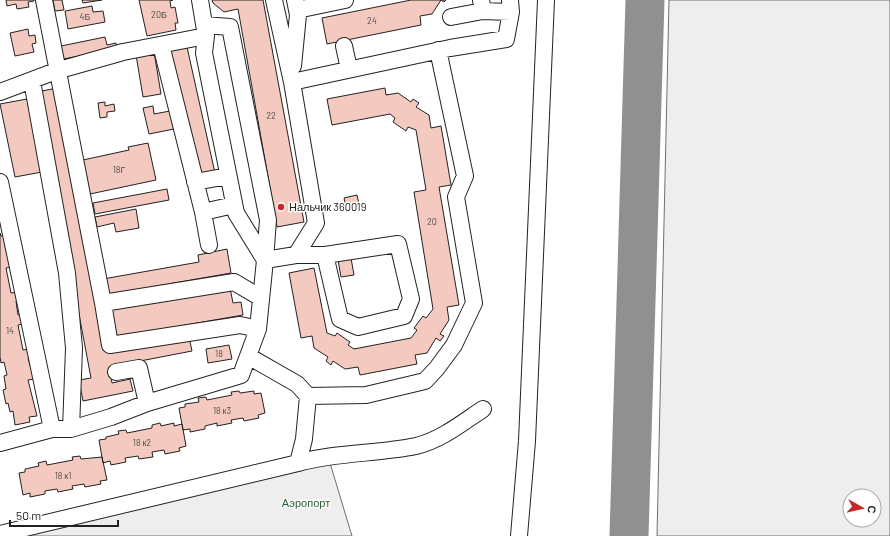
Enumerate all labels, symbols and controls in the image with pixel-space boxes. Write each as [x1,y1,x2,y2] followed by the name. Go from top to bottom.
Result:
[151,9,167,20] house number: 20Б
[80,11,91,22] house number: 4Б
[367,15,377,26] house number: 24
[266,110,276,121] house number: 22
[113,164,125,175] house number: 18Г
[289,200,367,213] place label: Нальчик 360019
[276,202,286,212] marker: Нальчик 360019
[427,216,437,227] house number: 20
[6,325,14,336] house number: 14
[215,348,223,359] house number: 18
[213,405,231,416] house number: 18 к3
[133,437,151,448] house number: 18 к2
[55,470,71,481] house number: 18 к1
[842,488,882,528] north arrow
[282,496,330,509] park label: Аэропорт
[10,502,118,528] scale bar
[865,505,879,514] text: С
[16,508,41,522] text: 50 m

